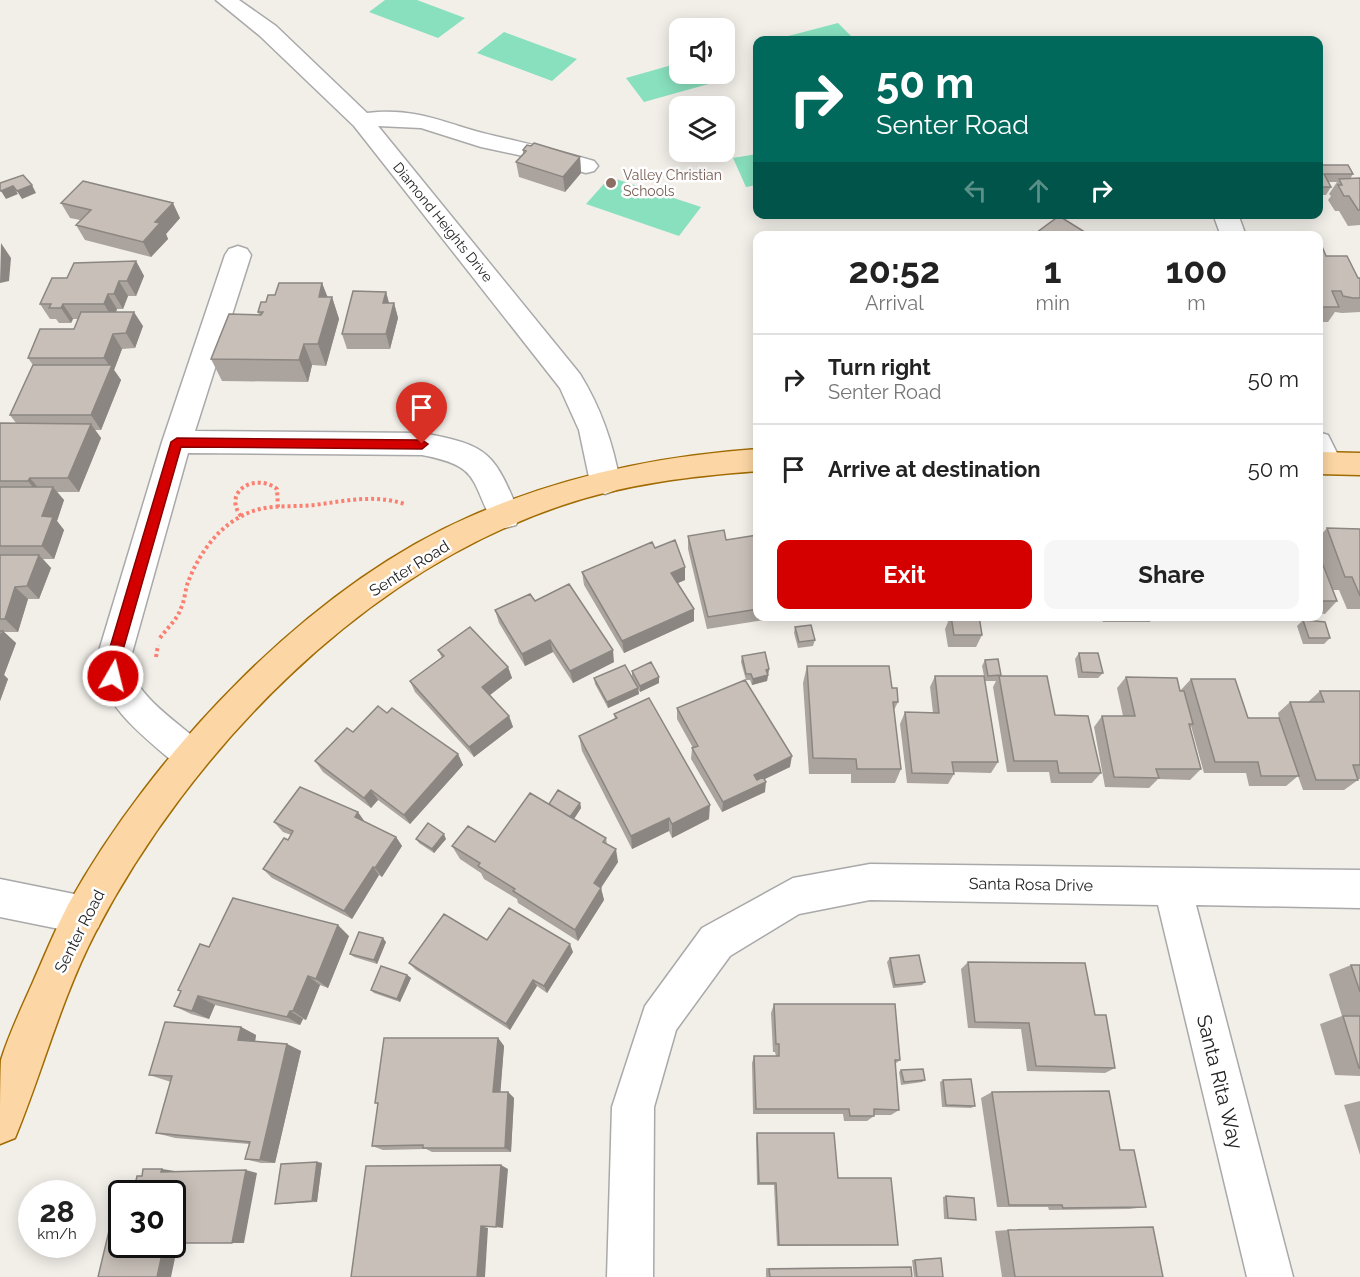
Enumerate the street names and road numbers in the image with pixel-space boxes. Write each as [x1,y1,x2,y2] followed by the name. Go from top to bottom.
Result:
[390,159,496,285] street label: Diamond Heights Drive
[366,536,453,601] street label: Senter Road
[969,874,1093,895] street label: Santa Rosa Drive
[50,886,109,976] street label: Senter Road
[1192,1012,1248,1152] street label: Santa Rita Way

